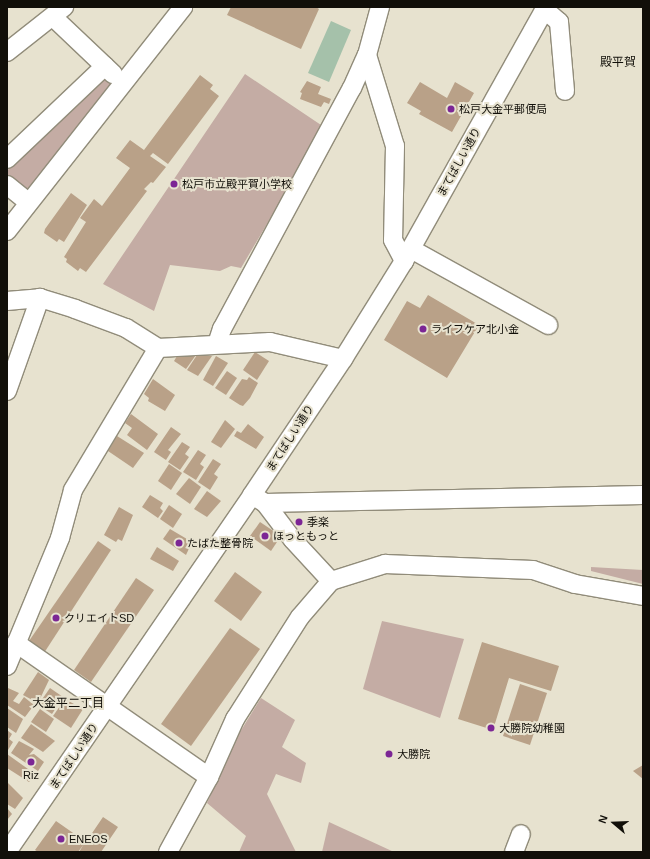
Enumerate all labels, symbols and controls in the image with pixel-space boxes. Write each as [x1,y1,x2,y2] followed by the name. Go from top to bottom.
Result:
[600,56,636,70] district label: 殿平賀
[459,102,547,116] place label: 松戸大金平郵便局
[446,104,456,114] marker: 松戸大金平郵便局
[435,125,483,199] street label: まてばしい通り
[182,177,292,191] place label: 松戸市立殿平賀小学校
[169,179,179,189] marker: 松戸市立殿平賀小学校
[431,322,519,336] place label: ライフケア北小金
[418,324,428,334] marker: ライフケア北小金
[263,402,317,474] street label: まてばしい通り
[307,515,329,529] place label: 季楽
[294,517,304,527] marker: 季楽
[273,529,339,543] place label: ほっともっと
[260,531,270,541] marker: ほっともっと
[187,536,253,550] place label: たばた整骨院
[174,538,184,548] marker: たばた整骨院
[64,611,134,625] place label: クリエイトSD
[51,613,61,623] marker: クリエイトSD
[32,697,104,711] district label: 大金平二丁目
[47,720,101,792] street label: まてばしい通り
[499,721,565,735] place label: 大勝院幼稚園
[486,723,496,733] marker: 大勝院幼稚園
[397,747,430,761] place label: 大勝院
[384,749,394,759] marker: 大勝院
[26,757,36,767] marker: Riz
[23,768,39,782] place label: Riz
[594,803,634,843] north arrow
[596,813,610,825] text: N
[69,832,108,846] place label: ENEOS
[56,834,66,844] marker: ENEOS

